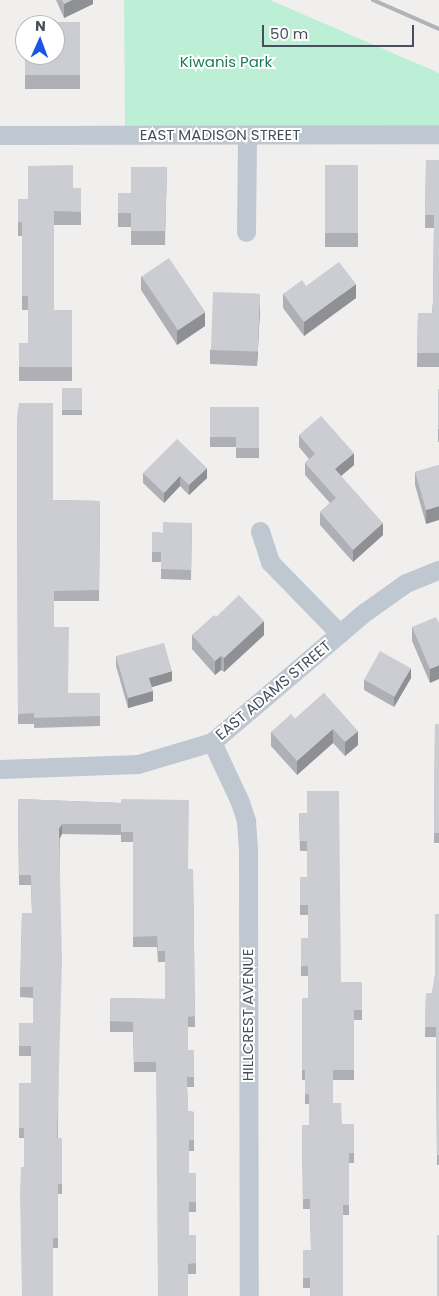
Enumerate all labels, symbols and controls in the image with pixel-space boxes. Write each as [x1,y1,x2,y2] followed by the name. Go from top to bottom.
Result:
[15,15,65,65] north arrow
[264,15,416,47] scale bar
[35,16,46,36] text: N
[270,23,308,44] text: 50 m
[180,53,272,71] park label: Kiwanis Park
[140,126,300,144] street label: EAST MADISON STREET
[212,637,334,743] street label: EAST ADAMS STREET
[239,949,257,1081] street label: HILLCREST AVENUE

